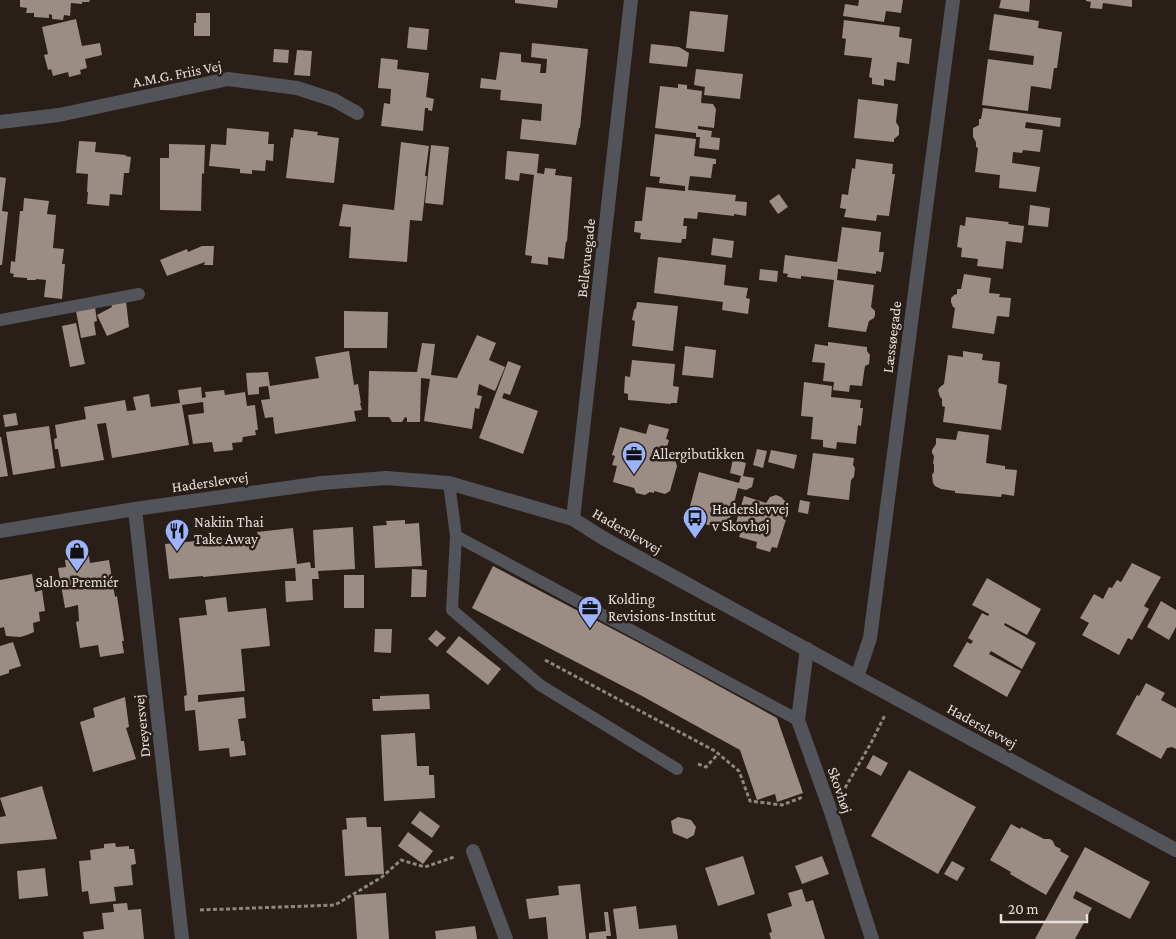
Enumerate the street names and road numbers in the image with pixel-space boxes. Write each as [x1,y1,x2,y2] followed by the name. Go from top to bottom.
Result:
[131,57,223,91] street label: A.M.G. Friis Vej
[574,217,599,298] street label: Bellevuegade
[880,300,905,374] street label: Læssøegade
[171,469,249,496] street label: Haderslevvej
[589,505,664,558] street label: Haderslevvej
[131,694,154,758] street label: Dreyersvej
[944,700,1020,753] street label: Haderslevvej
[824,765,855,815] street label: Skovhøj

